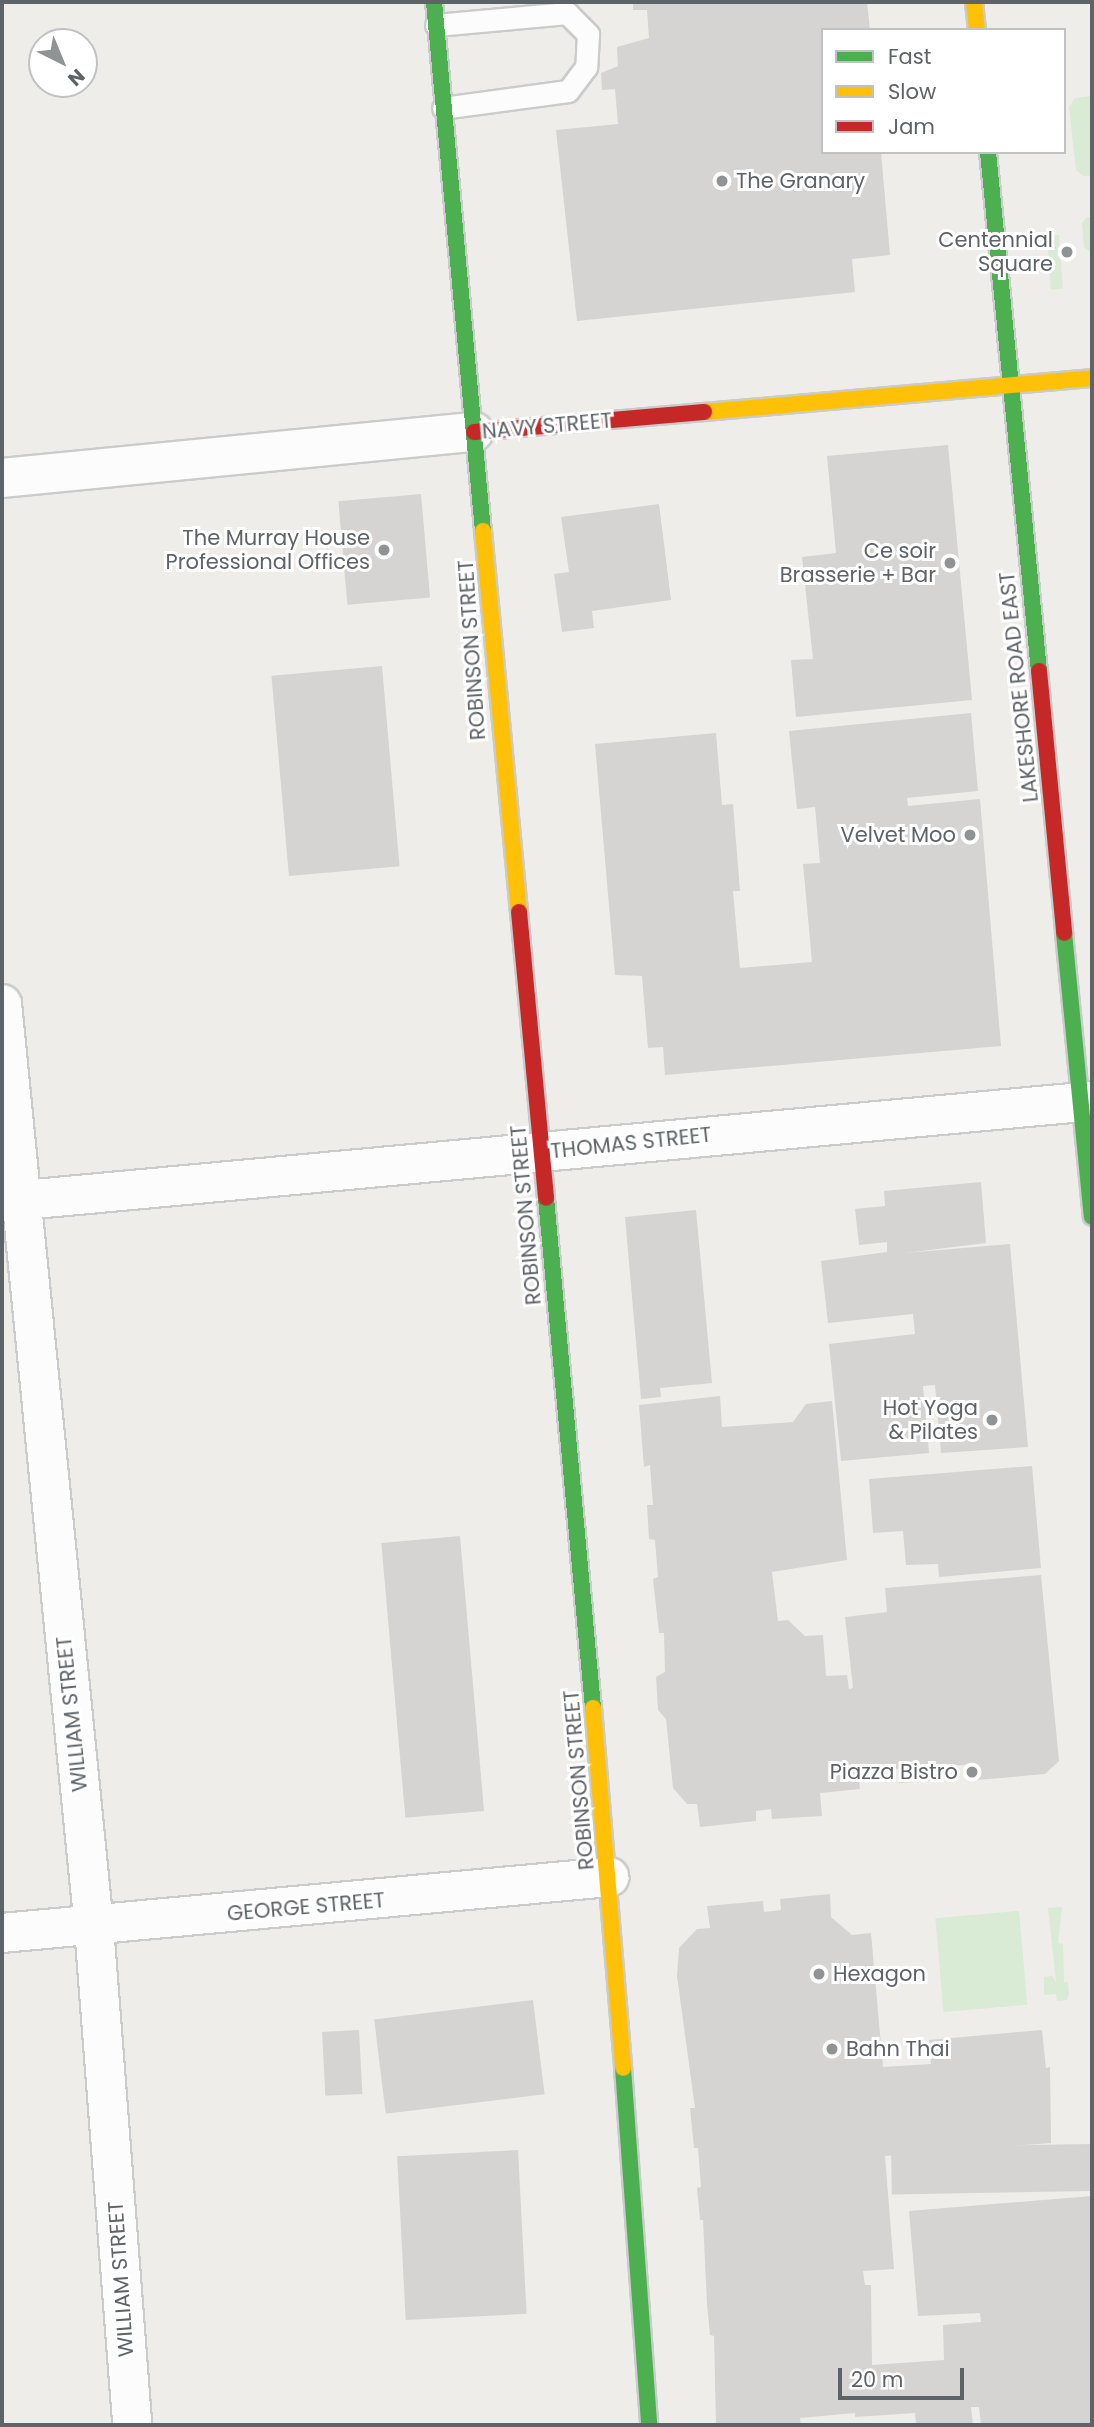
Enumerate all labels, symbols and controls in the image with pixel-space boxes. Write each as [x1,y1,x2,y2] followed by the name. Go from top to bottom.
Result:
[28,28,98,98] north arrow
[821,28,1066,154] legend
[888,42,931,71] text: Fast
[62,63,91,92] text: N
[888,77,936,106] text: Slow
[888,112,935,141] text: Jam
[736,168,865,194] place label: The Granary
[714,173,730,189] marker: The Granary
[938,227,1053,277] place label: Centennial Square
[1059,244,1075,260] marker: Centennial Square
[481,408,613,444] street label: NAVY STREET
[165,525,370,575] place label: The Murray House Professional Offices
[780,538,936,588] place label: Ce soir Brasserie + Bar
[376,542,392,558] marker: The Murray House Professional Offices
[942,555,958,571] marker: Ce soir Brasserie + Bar
[453,559,491,741] street label: ROBINSON STREET
[994,571,1044,803] street label: LAKESHORE ROAD EAST
[841,822,956,848] place label: Velvet Moo
[962,827,978,843] marker: Velvet Moo
[549,1122,713,1164] street label: THOMAS STREET
[506,1124,546,1306] street label: ROBINSON STREET
[883,1395,978,1445] place label: Hot Yoga & Pilates
[984,1412,1000,1428] marker: Hot Yoga & Pilates
[51,1635,93,1793] street label: WILLIAM STREET
[559,1689,599,1871] street label: ROBINSON STREET
[830,1759,958,1785] place label: Piazza Bistro
[964,1764,980,1780] marker: Piazza Bistro
[226,1888,386,1926] street label: GEORGE STREET
[833,1961,926,1987] place label: Hexagon
[811,1966,827,1982] marker: Hexagon
[846,2036,950,2062] place label: Bahn Thai
[824,2041,840,2057] marker: Bahn Thai
[103,2200,139,2358] street label: WILLIAM STREET
[842,2354,968,2398] scale bar
[851,2365,904,2394] text: 20 m

